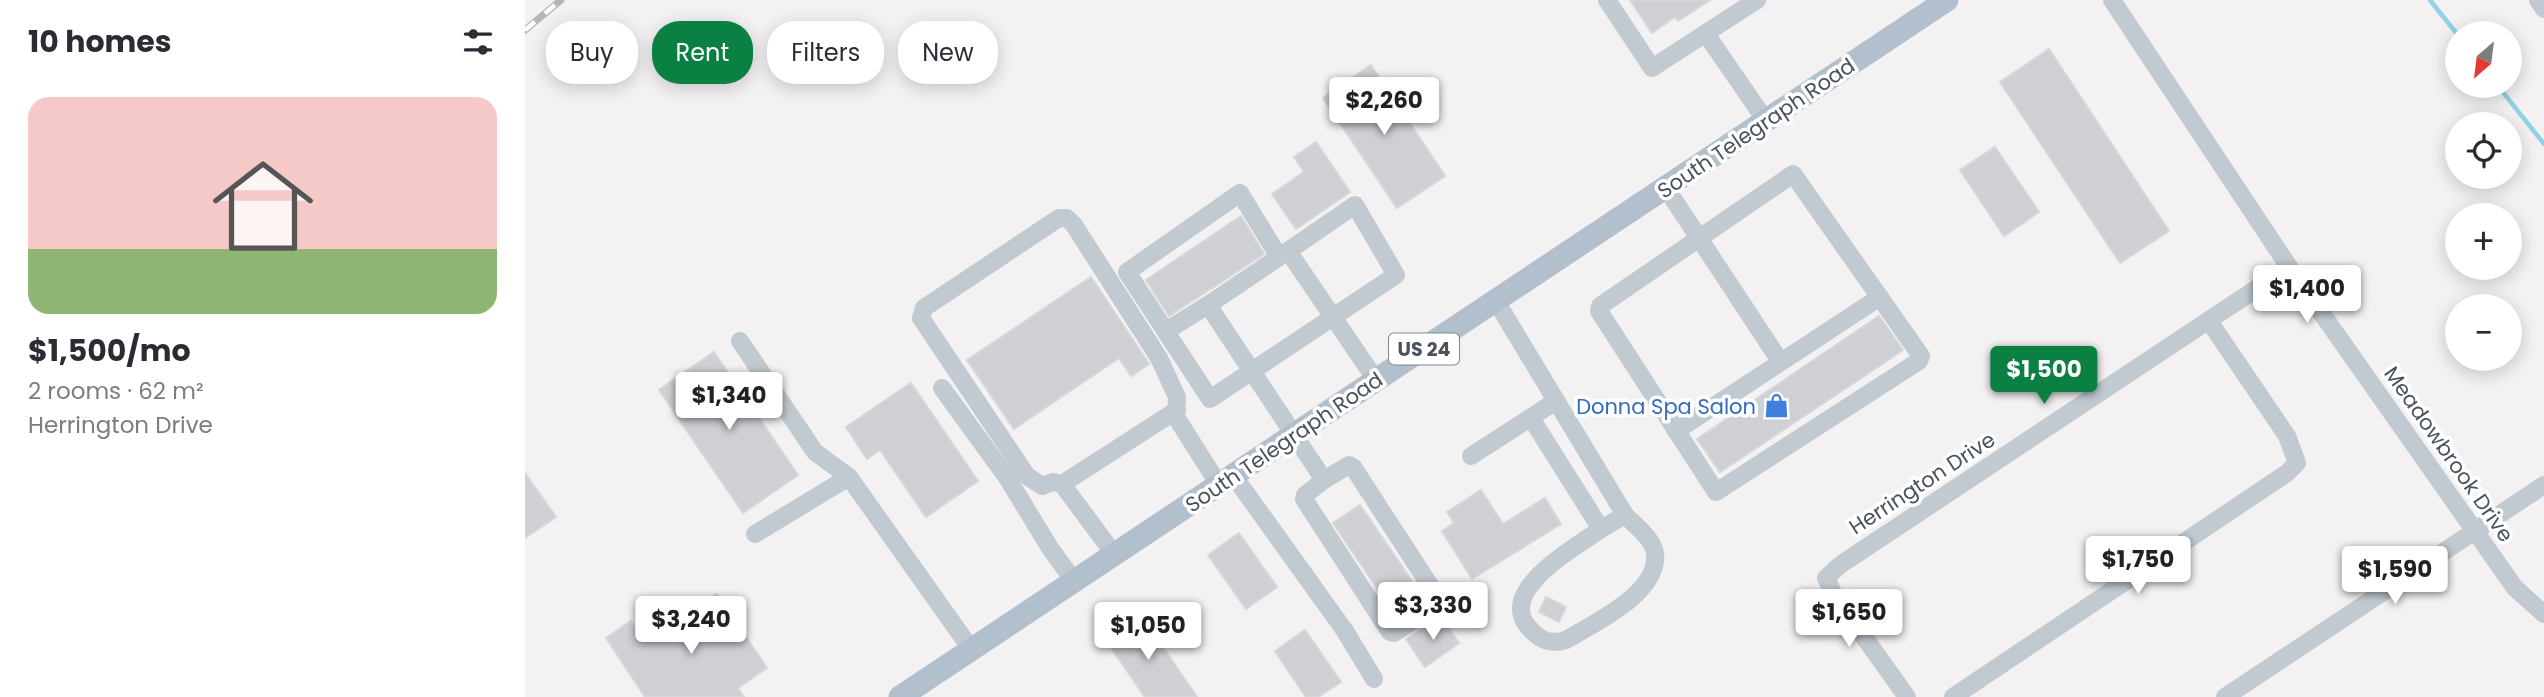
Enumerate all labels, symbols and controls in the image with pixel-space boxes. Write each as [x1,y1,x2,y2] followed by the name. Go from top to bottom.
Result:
[28,20,172,63] text: 10 homes
[546,21,638,84] chip: Buy
[652,21,753,84] chip: Rent
[767,21,884,84] chip: Filters
[898,21,998,84] chip: New
[2445,21,2522,98] north arrow
[2445,21,2522,371] map controls
[459,23,497,61] icon: filters
[1651,51,1861,205] street label: South Telegraph Road
[1327,78,1441,137] pin: $2,260
[1345,84,1423,116] text: $2,260
[2445,112,2522,189] button: locate
[200,143,326,269] icon: home
[2445,203,2522,280] button: +
[2250,266,2364,325] pin: $1,400
[2269,272,2345,304] text: $1,400
[2445,294,2522,371] button: −
[28,329,191,372] text: $1,500/mo
[1389,334,1459,364] road number: US 24
[1987,346,2101,406] pin: $1,500
[2006,353,2082,385] text: $1,500
[2377,360,2521,548] street label: Meadowbrook Drive
[1179,365,1389,519] street label: South Telegraph Road
[672,372,786,432] pin: $1,340
[28,375,204,407] text: 2 rooms · 62 m²
[692,379,766,411] text: $1,340
[1576,392,1756,421] place label: Donna Spa Salon
[1762,392,1790,420] shop icon: Donna Spa Salon
[28,409,213,441] text: Herrington Drive
[1843,425,2001,541] street label: Herrington Drive
[2081,536,2195,596] pin: $1,750
[2102,543,2174,575] text: $1,750
[2338,546,2452,606] pin: $1,590
[2358,553,2432,585] text: $1,590
[1376,582,1490,642] pin: $3,330
[1394,589,1472,621] text: $3,330
[1792,590,1906,649] pin: $1,650
[634,596,748,656] pin: $3,240
[1812,596,1886,628] text: $1,650
[1091,602,1205,662] pin: $1,050
[651,603,731,635] text: $3,240
[1110,609,1186,641] text: $1,050

